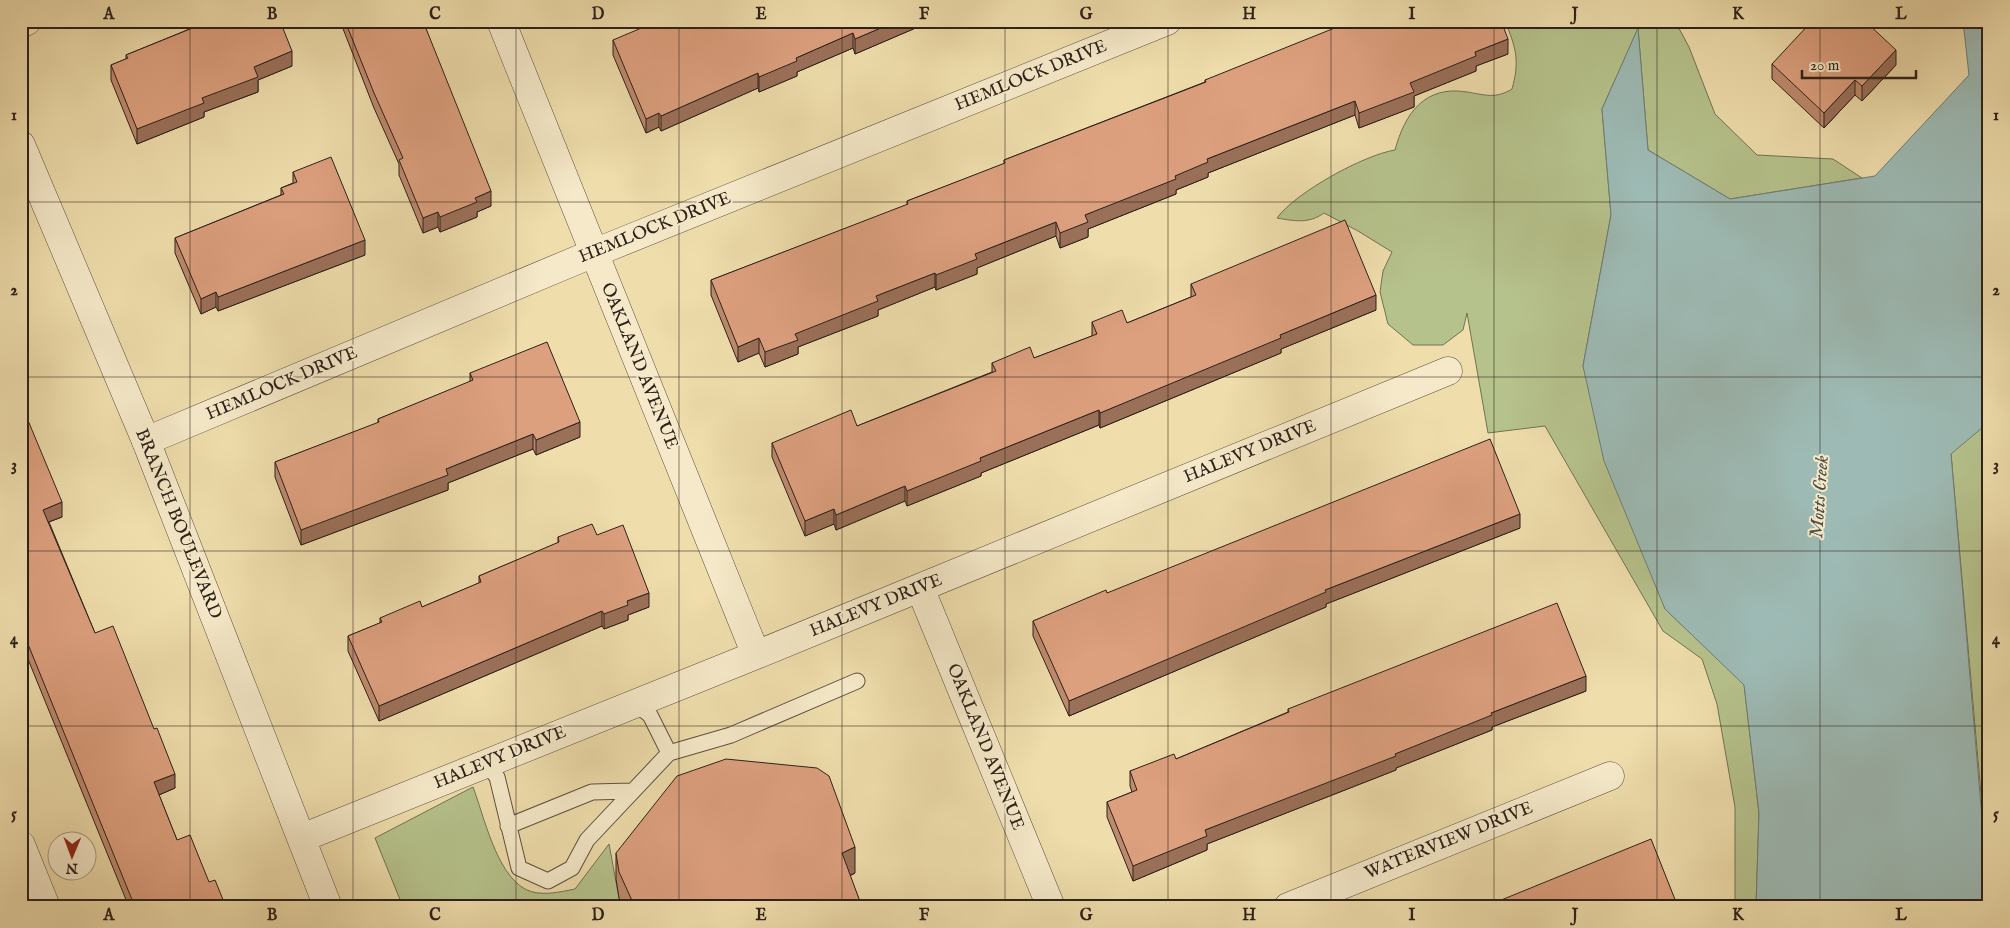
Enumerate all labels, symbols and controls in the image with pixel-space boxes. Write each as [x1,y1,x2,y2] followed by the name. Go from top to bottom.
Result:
[103,5,116,25] text: A
[267,5,278,25] text: B
[429,5,441,25] text: C
[592,5,605,25] text: D
[755,5,767,25] text: E
[919,5,930,25] text: F
[1080,5,1093,25] text: G
[1242,5,1256,25] text: H
[1409,5,1416,25] text: I
[1570,5,1579,25] text: J
[1732,5,1745,25] text: K
[1895,5,1907,25] text: L
[952,35,1110,117] street label: HEMLOCK DRIVE
[1802,48,1916,80] scale bar
[1810,56,1840,75] text: 20 m
[11,106,17,126] text: 1
[1993,106,1999,126] text: 1
[576,187,734,269] street label: HEMLOCK DRIVE
[595,279,683,453] street label: OAKLAND AVENUE
[10,281,18,301] text: 2
[1992,281,2000,301] text: 2
[203,342,361,426] street label: HEMLOCK DRIVE
[1180,415,1320,489] street label: HALEVY DRIVE
[129,425,227,623] street label: BRANCH BOULEVARD
[1805,454,1835,539] water label: Motts Creek
[11,456,17,476] text: 3
[1993,456,1999,476] text: 3
[806,569,946,643] street label: HALEVY DRIVE
[10,630,19,650] text: 4
[1992,630,2001,650] text: 4
[941,660,1029,834] street label: OAKLAND AVENUE
[430,721,570,795] street label: HALEVY DRIVE
[1362,797,1536,885] street label: WATERVIEW DRIVE
[11,805,17,825] text: 5
[1993,805,1999,825] text: 5
[48,830,98,880] north arrow
[66,859,79,877] text: N
[103,906,116,926] text: A
[267,906,278,926] text: B
[429,906,441,926] text: C
[592,906,605,926] text: D
[755,906,767,926] text: E
[919,906,930,926] text: F
[1080,906,1093,926] text: G
[1242,906,1256,926] text: H
[1409,906,1416,926] text: I
[1570,906,1579,926] text: J
[1732,906,1745,926] text: K
[1895,906,1907,926] text: L

